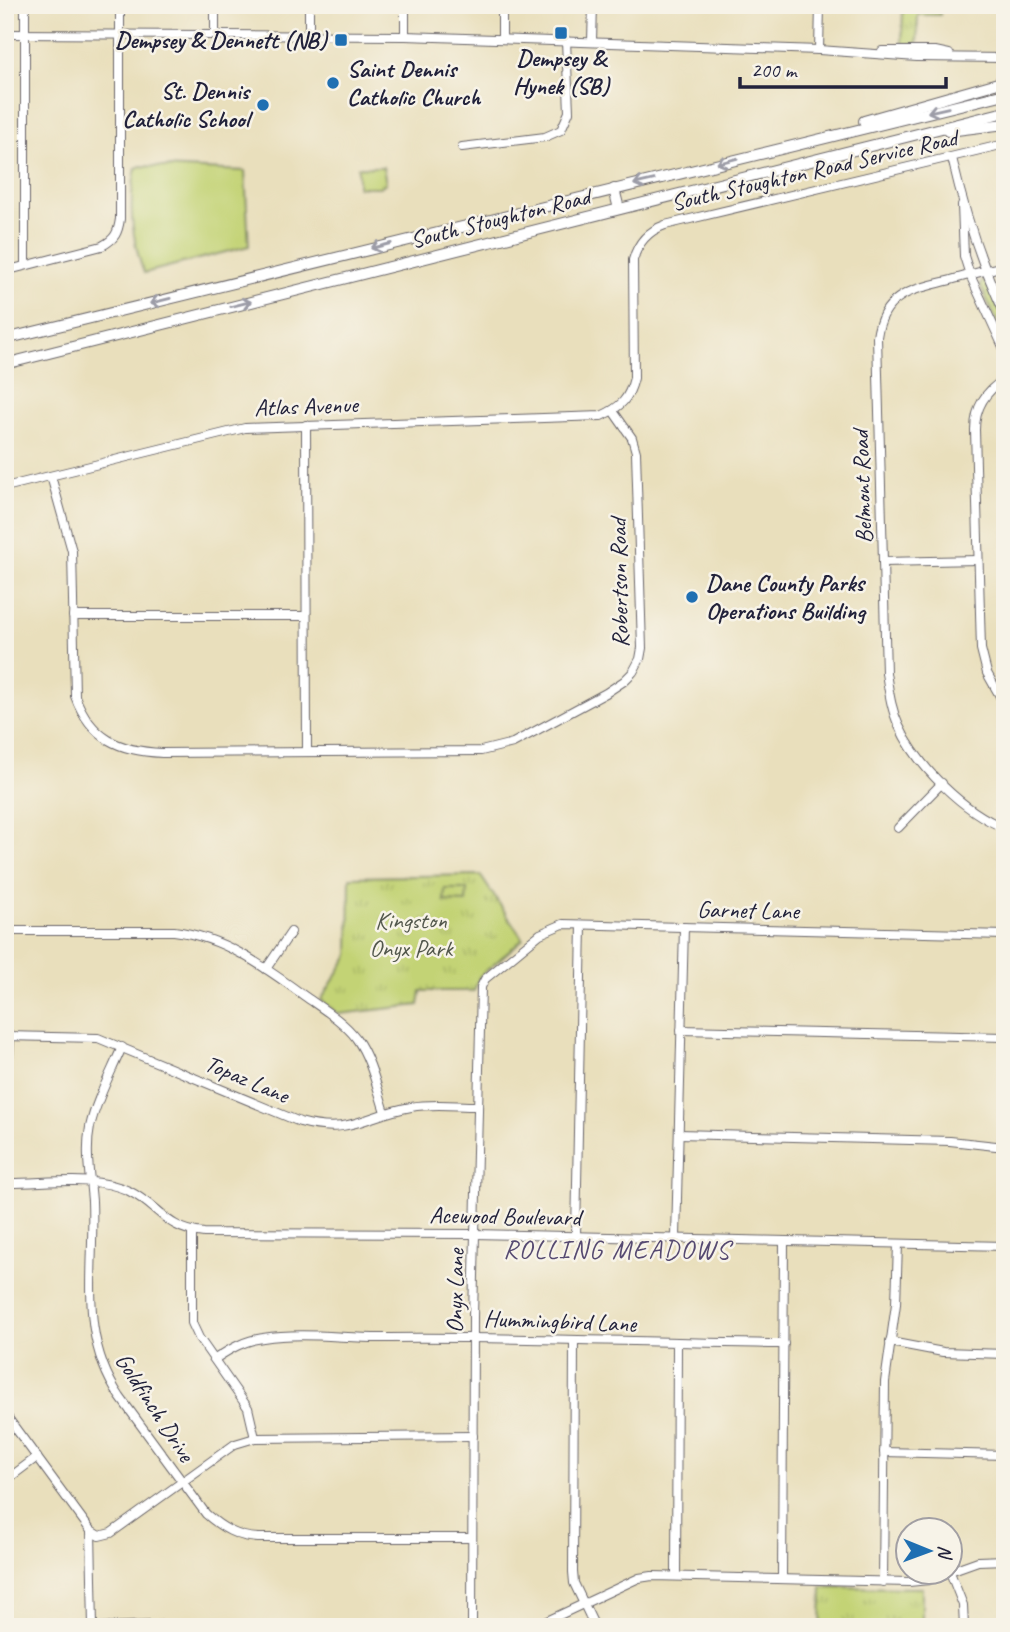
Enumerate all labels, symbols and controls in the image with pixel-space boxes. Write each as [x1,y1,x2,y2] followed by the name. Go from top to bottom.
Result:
[115,25,329,55] place label: Dempsey & Dennett (NB)
[553,25,569,41] marker: Dempsey & Hynek (SB)
[333,32,349,48] marker: Dempsey & Dennett (NB)
[513,43,611,101] place label: Dempsey & Hynek (SB)
[740,46,947,90] scale bar
[347,54,481,112] place label: Saint Dennis Catholic Church
[751,57,798,83] text: 200 m
[325,75,341,91] marker: Saint Dennis Catholic Church
[122,76,254,134] place label: St. Dennis Catholic School
[255,97,271,113] marker: St. Dennis Catholic School
[928,104,950,117] one-way arrow
[668,122,963,218] street label: South Stoughton Road Service Road
[717,155,739,168] one-way arrow
[633,176,656,189] one-way arrow
[407,180,596,255] street label: South Stoughton Road
[370,240,393,254] one-way arrow
[149,295,172,308] one-way arrow
[230,297,252,310] one-way arrow
[254,389,361,423] street label: Atlas Avenue
[845,426,879,544] street label: Belmont Road
[603,514,635,648] street label: Robertson Road
[706,568,867,626] place label: Dane County Parks Operations Building
[684,589,700,605] marker: Dane County Parks Operations Building
[697,894,801,926] street label: Garnet Lane
[370,905,455,963] park label: Kingston Onyx Park
[201,1048,295,1111] street label: Topaz Lane
[429,1200,584,1232] street label: Acewood Boulevard
[503,1233,734,1266] district label: ROLLING MEADOWS
[439,1246,471,1333] street label: Onyx Lane
[483,1303,639,1339] street label: Hummingbird Lane
[109,1347,202,1469] street label: Goldfinch Drive
[894,1516,964,1586] north arrow
[933,1545,957,1561] text: N

